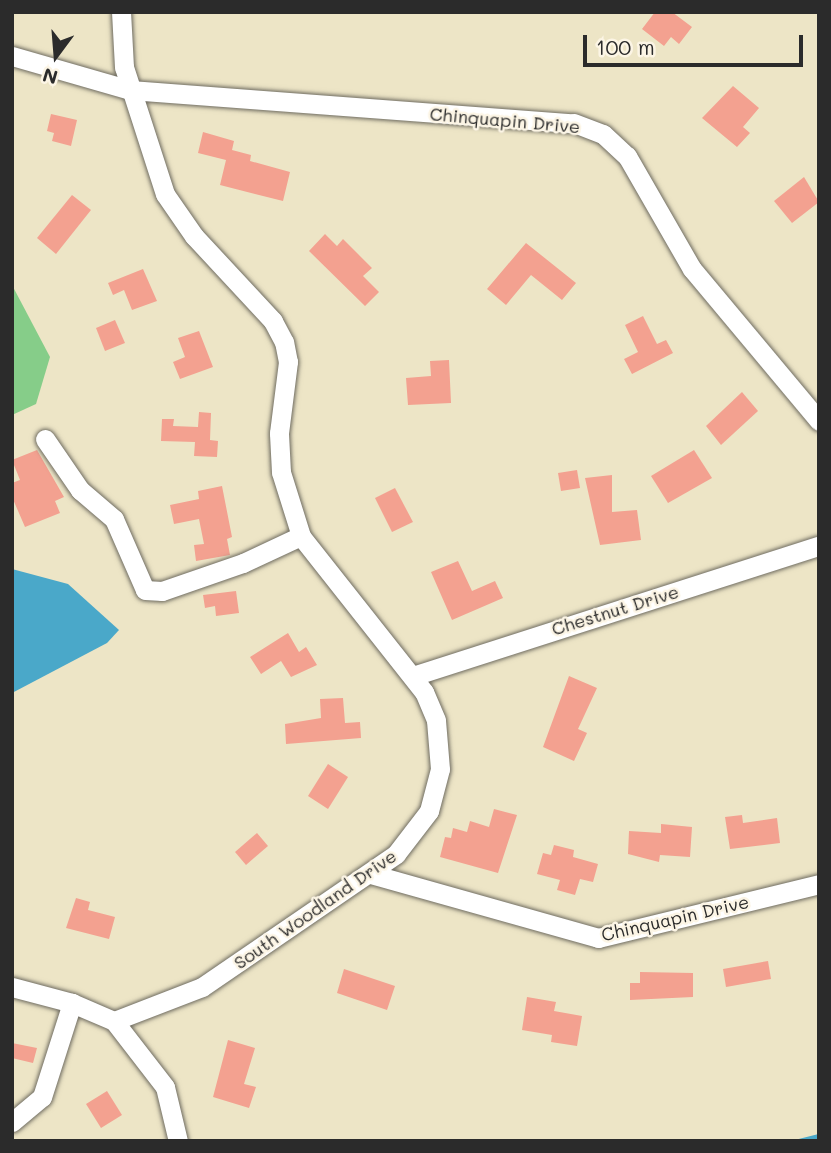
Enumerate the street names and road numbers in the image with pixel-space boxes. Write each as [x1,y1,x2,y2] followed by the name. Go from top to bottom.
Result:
[429,103,581,137] street label: Chinquapin Drive
[549,580,681,640] street label: Chestnut Drive
[230,845,400,973] street label: South Woodland Drive
[599,890,751,946] street label: Chinquapin Drive

